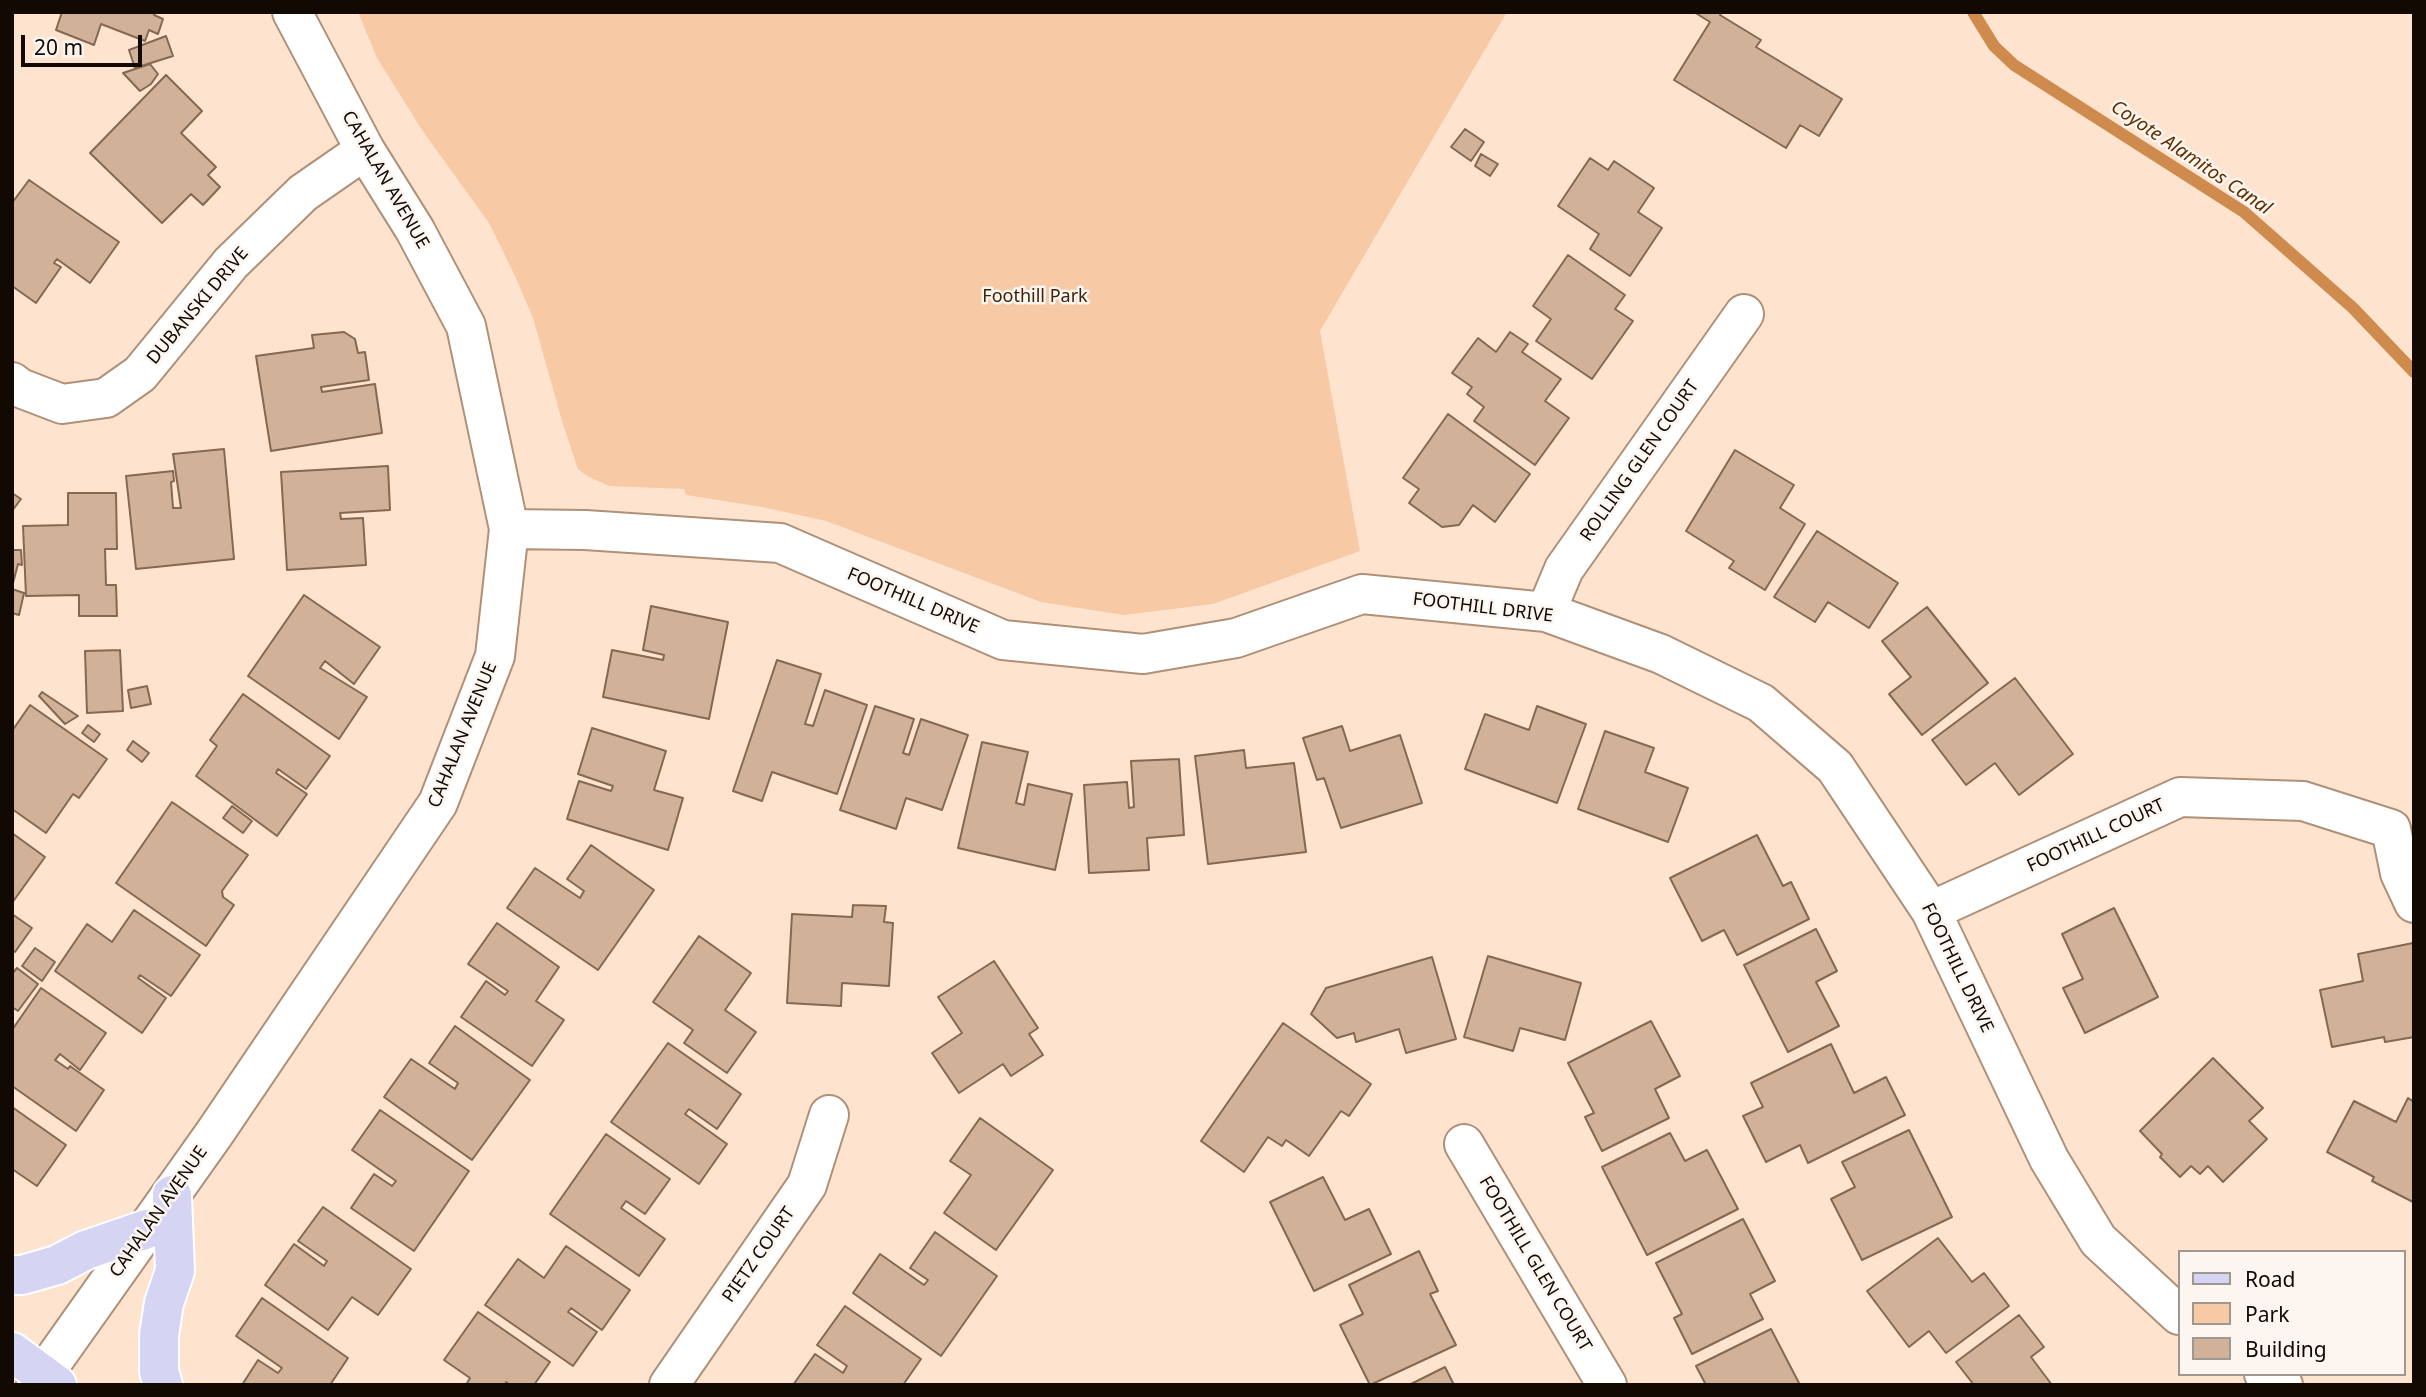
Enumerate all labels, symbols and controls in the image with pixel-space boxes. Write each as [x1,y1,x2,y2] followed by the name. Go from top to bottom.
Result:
[24,21,145,65] scale bar
[34,33,83,61] text: 20 m
[2107,96,2275,220] water label: Coyote Alamitos Canal
[337,107,433,253] street label: CAHALAN AVENUE
[143,243,253,369] street label: DUBANSKI DRIVE
[982,286,1088,308] park label: Foothill Park
[1576,376,1704,546] street label: ROLLING GLEN COURT
[844,563,982,639] street label: FOOTHILL DRIVE
[1412,589,1554,627] street label: FOOTHILL DRIVE
[424,659,502,811] street label: CAHALAN AVENUE
[2024,795,2168,877] street label: FOOTHILL COURT
[1916,900,1998,1036] street label: FOOTHILL DRIVE
[106,1142,212,1282] street label: CAHALAN AVENUE
[1474,1173,1596,1355] street label: FOOTHILL GLEN COURT
[718,1203,800,1307] street label: PIETZ COURT
[2178,1250,2405,1376] legend
[2245,1265,2295,1293] text: Road
[2245,1300,2289,1328] text: Park
[2245,1335,2327,1363] text: Building

